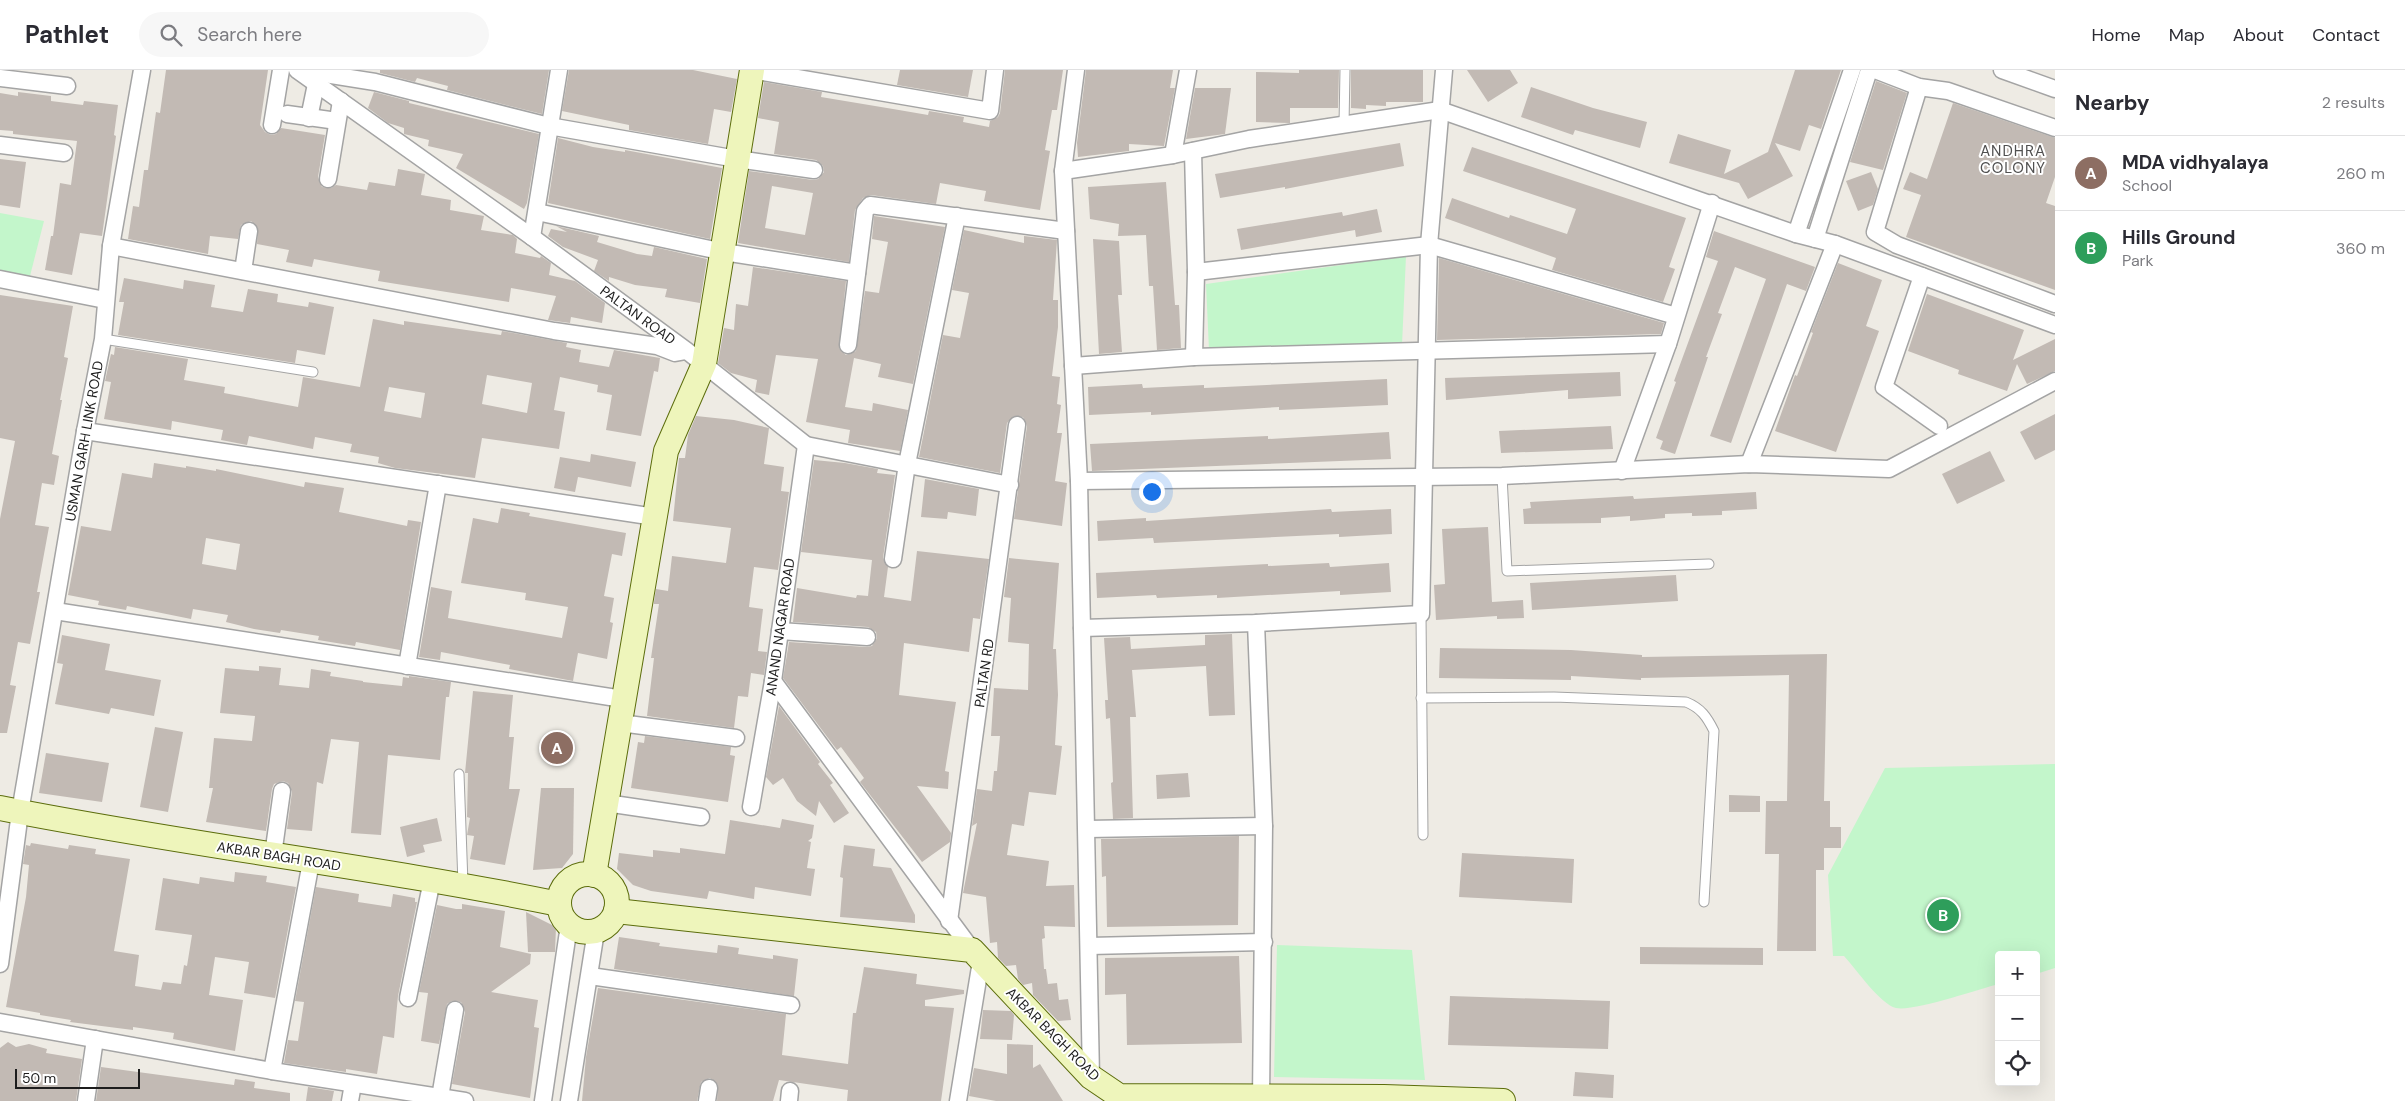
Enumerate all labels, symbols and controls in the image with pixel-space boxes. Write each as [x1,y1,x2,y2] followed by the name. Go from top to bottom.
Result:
[139,12,489,57] search box
[25,19,109,50] text: Pathlet
[157,21,185,49] icon: search
[197,22,302,47] text: Search here
[2091,23,2141,47] text: Home
[2169,23,2205,47] text: Map
[2233,23,2284,47] text: About
[2312,23,2380,47] text: Contact
[2075,89,2149,117] text: Nearby
[2322,92,2385,113] text: 2 results
[1980,141,2046,178] district label: ANDHRA COLONY
[2122,150,2269,175] text: MDA vidhyalaya
[2085,163,2097,184] text: A
[2336,163,2385,184] text: 260 m
[2122,175,2172,196] text: School
[2122,225,2235,250] text: Hills Ground
[2086,238,2096,259] text: B
[2336,238,2385,259] text: 360 m
[2122,250,2154,271] text: Park
[597,282,679,348] street label: PALTAN ROAD
[61,359,107,523] street label: USMAN GARH LINK ROAD
[1139,479,1165,505] your location
[761,557,799,697] street label: ANAND NAGAR ROAD
[970,637,998,709] street label: PALTAN RD
[541,729,573,767] pin: A
[216,837,342,875] street label: AKBAR BAGH ROAD
[1927,896,1959,934] pin: B
[1995,951,2040,1086] map controls
[1995,951,2040,996] button: +
[1002,983,1104,1085] street label: AKBAR BAGH ROAD
[1995,996,2040,1041] button: −
[1995,1041,2040,1086] button: locate
[15,1066,140,1089] scale bar
[22,1069,56,1087] text: 50 m

